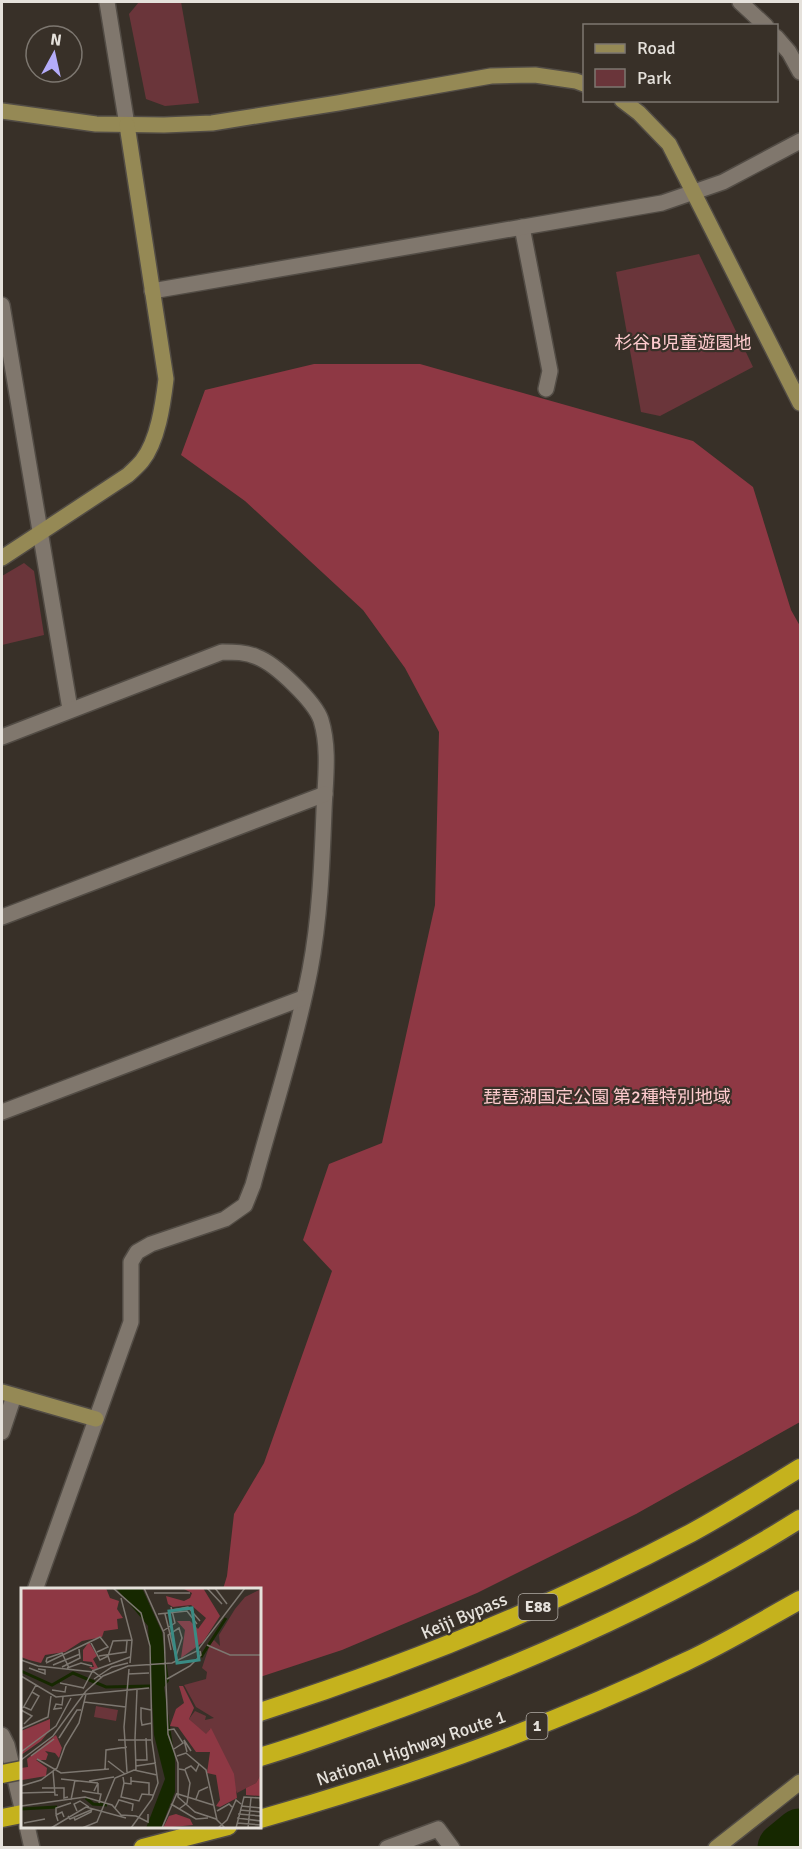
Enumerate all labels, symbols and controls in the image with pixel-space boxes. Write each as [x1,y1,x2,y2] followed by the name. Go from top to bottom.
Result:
[24,24,84,84] north arrow
[583,24,778,102] legend
[49,29,63,51] text: N
[637,37,676,59] text: Road
[637,67,672,89] text: Park
[615,332,751,354] park label: 杉谷B児童遊園地
[483,1086,731,1108] park label: 琵琶湖国定公園 第2種特別地域
[21,1588,261,1828] inset map
[418,1588,511,1644] street label: Keiji Bypass
[518,1594,558,1620] road number: E88
[313,1705,509,1791] street label: National Highway Route 1
[526,1713,548,1739] road number: 1

